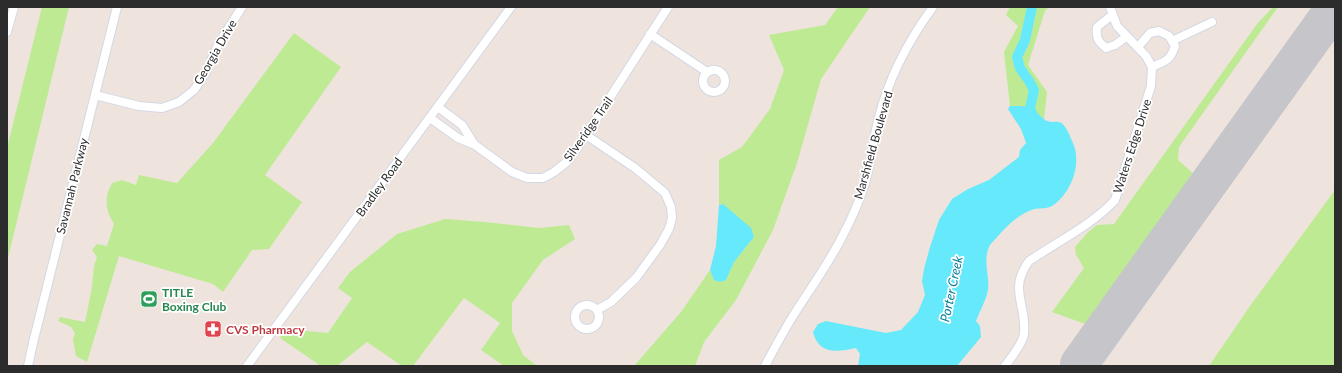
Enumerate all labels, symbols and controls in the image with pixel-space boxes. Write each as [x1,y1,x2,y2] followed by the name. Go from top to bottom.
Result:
[190,17,240,87] street label: Georgia Drive
[850,89,896,201] street label: Marshfield Boulevard
[560,94,616,164] street label: Silveridge Trail
[1110,97,1154,195] street label: Waters Edge Drive
[53,136,91,235] street label: Savannah Parkway
[353,155,405,219] street label: Bradley Road
[936,254,966,323] water label: Porter Creek
[162,285,226,314] place label: TITLE Boxing Club
[139,289,159,309] sports icon: TITLE Boxing Club
[203,319,223,339] pharmacy icon: CVS Pharmacy
[226,322,305,337] place label: CVS Pharmacy

